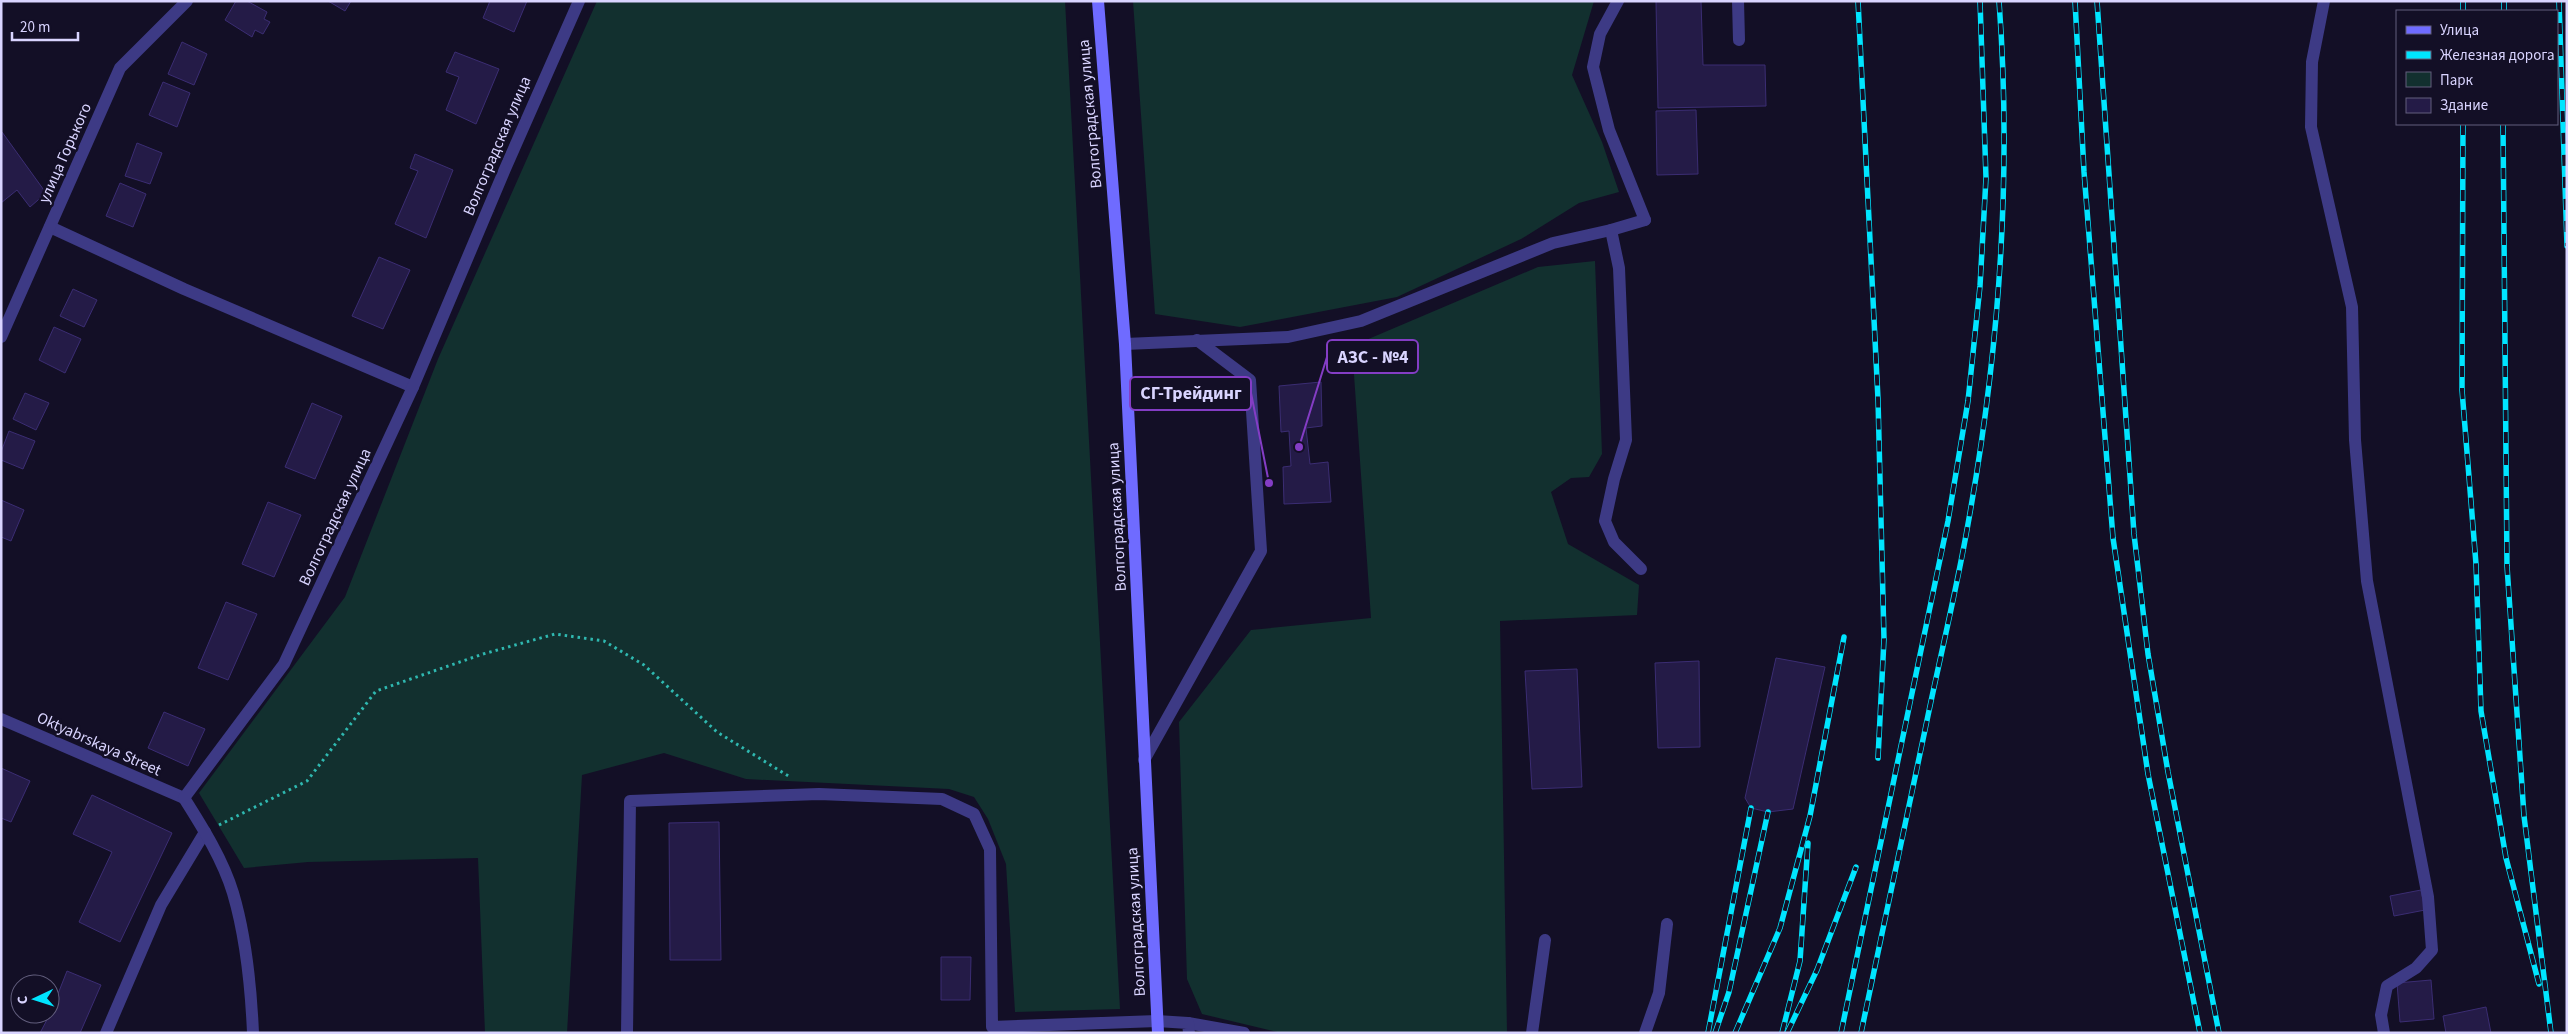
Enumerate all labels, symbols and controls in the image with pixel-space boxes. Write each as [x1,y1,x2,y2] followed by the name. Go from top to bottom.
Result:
[12,10,79,42] scale bar
[2396,10,2558,125] legend
[20,17,50,38] text: 20 m
[2440,20,2479,41] text: Улица
[1073,39,1107,189] street label: Волгоградская улица
[2440,45,2555,66] text: Железная дорога
[2440,70,2474,91] text: Парк
[458,73,536,219] street label: Волгоградская улица
[2440,95,2488,116] text: Здание
[33,99,97,207] street label: улица Горького
[1327,340,1418,373] callout: АЗС - №4
[1337,345,1409,370] text: АЗС - №4
[1130,377,1251,410] callout: СГ-Трейдинг
[1140,381,1242,406] text: СГ-Трейдинг
[1102,442,1132,592] street label: Волгоградская улица
[293,445,377,589] street label: Волгоградская улица
[33,707,165,782] street label: Oktyabrskaya Street
[1121,847,1151,997] street label: Волгоградская улица
[10,974,60,1024] north arrow
[13,995,33,1005] text: С

